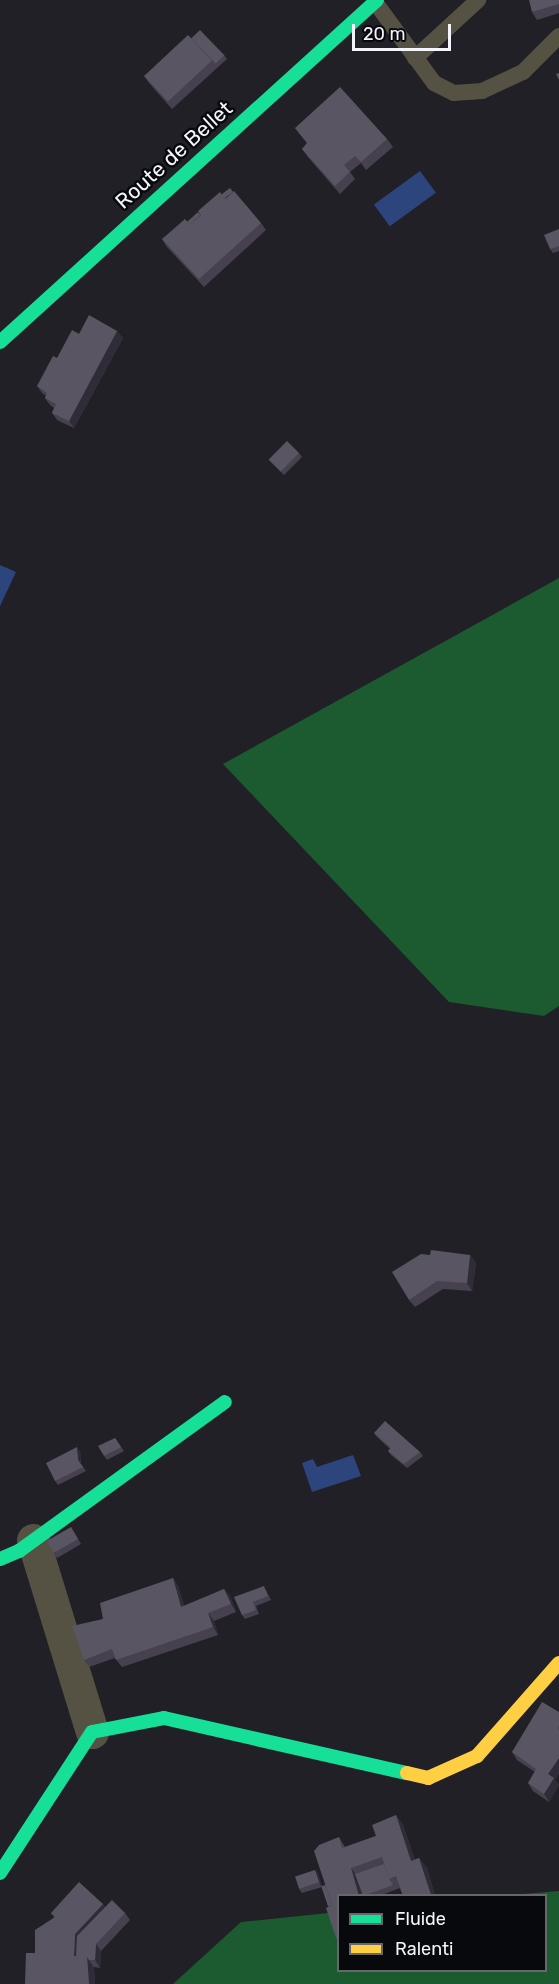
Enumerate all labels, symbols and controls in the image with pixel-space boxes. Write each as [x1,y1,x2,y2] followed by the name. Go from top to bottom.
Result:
[355,12,454,50] scale bar
[363,23,405,45] text: 20 m
[110,96,238,214] street label: Route de Bellet
[337,1894,547,1972] legend
[395,1908,446,1930] text: Fluide
[395,1938,453,1960] text: Ralenti

